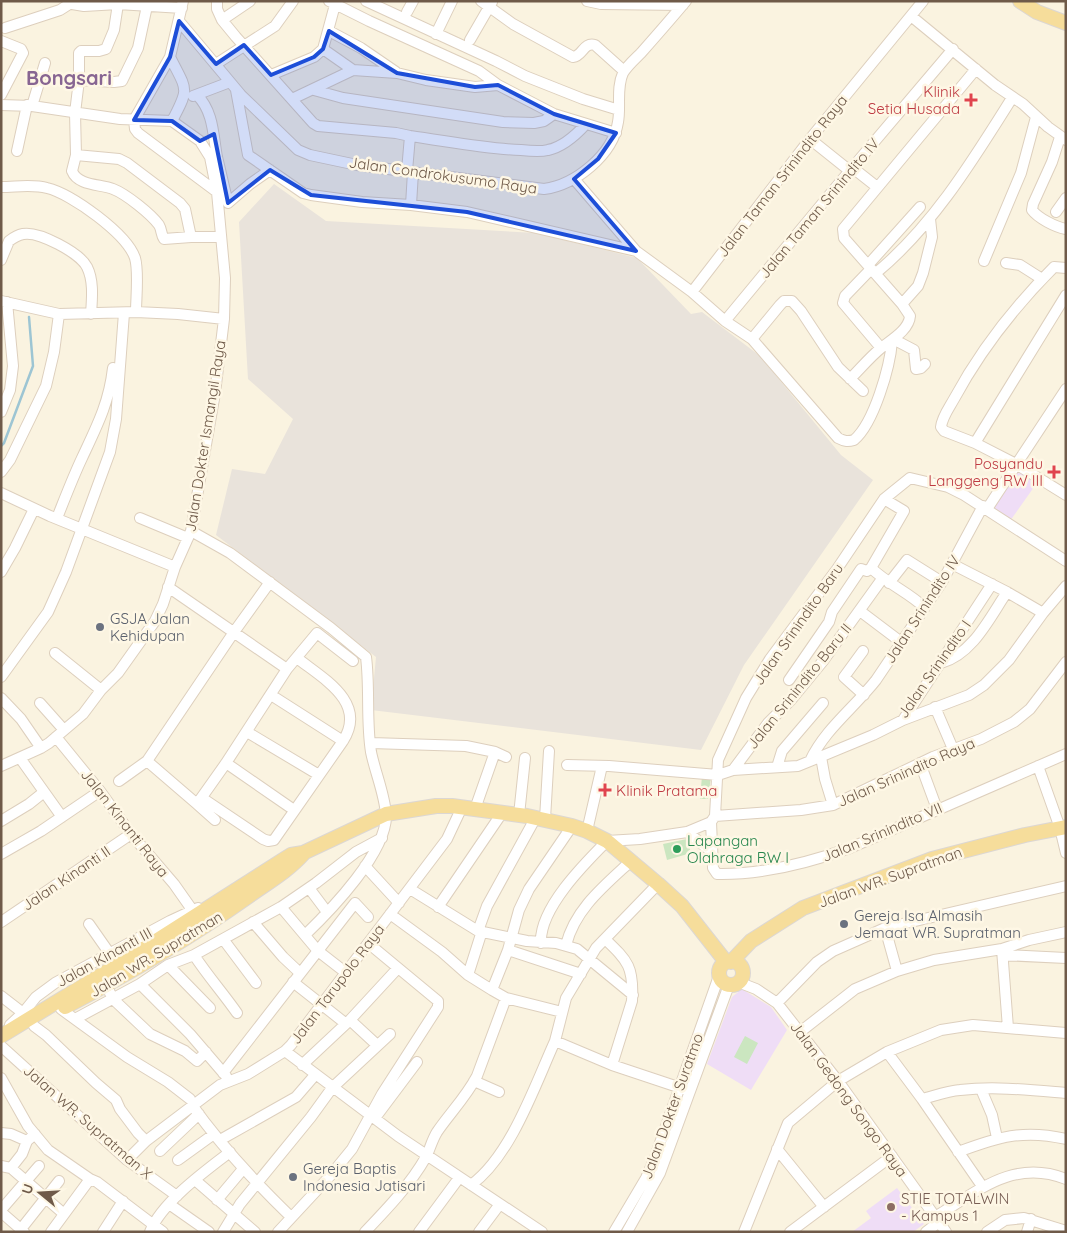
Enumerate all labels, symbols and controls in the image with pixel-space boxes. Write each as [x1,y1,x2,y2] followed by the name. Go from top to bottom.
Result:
[26,65,112,90] district label: Bongsari
[868,82,960,118] place label: Klinik Setia Husada
[713,91,851,261] street label: Jalan Taman Srinindito Raya
[964,93,978,107] marker: Klinik Setia Husada
[755,134,883,282] street label: Jalan Taman Srinindito IV
[348,152,538,198] street label: Jalan Condrokusumo Raya
[180,339,230,533] street label: Jalan Dokter Ismangil Raya
[928,454,1043,490] place label: Posyandu Langgeng RW III
[1047,465,1061,479] marker: Posyandu Langgeng RW III
[880,551,964,667] street label: Jalan Srinindito IV
[749,559,847,689] street label: Jalan Srinindito Baru
[110,609,190,645] place label: GSJA Jalan Kehidupan
[893,616,975,722] street label: Jalan Srinindito I
[742,619,856,753] street label: Jalan Srinindito Baru II
[94,621,106,633] marker: GSJA Jalan Kehidupan
[834,733,978,811] street label: Jalan Srinindito Raya
[77,765,173,881] street label: Jalan Kinanti Raya
[616,781,717,800] place label: Klinik Pratama
[598,783,612,797] marker: Klinik Pratama
[819,798,945,866] street label: Jalan Srinindito VII
[687,831,789,867] place label: Lapangan Olahraga RW I
[18,841,114,915] street label: Jalan Kinanti II
[816,842,964,912] street label: Jalan WR. Supratman
[671,843,683,855] marker: Lapangan Olahraga RW I
[854,906,1021,942] place label: Gereja Isa Almasih Jemaat WR. Supratman
[86,907,226,1001] street label: Jalan WR. Supratman
[838,918,850,930] marker: Gereja Isa Almasih Jemaat WR. Supratman
[286,920,388,1048] street label: Jalan Tarupolo Raya
[53,923,155,991] street label: Jalan Kinanti III
[786,1018,912,1180] street label: Jalan Gedong Songo Raya
[637,1030,707,1182] street label: Jalan Dokter Suratmo
[20,1061,156,1183] street label: Jalan WR. Supratman X
[303,1159,425,1195] place label: Gereja Baptis Indonesia Jatisari
[15,1168,65,1218] north arrow
[287,1171,299,1183] marker: Gereja Baptis Indonesia Jatisari
[18,1182,38,1196] text: U
[901,1189,1010,1225] place label: STIE TOTALWIN - Kampus 1
[885,1201,897,1213] marker: STIE TOTALWIN - Kampus 1

